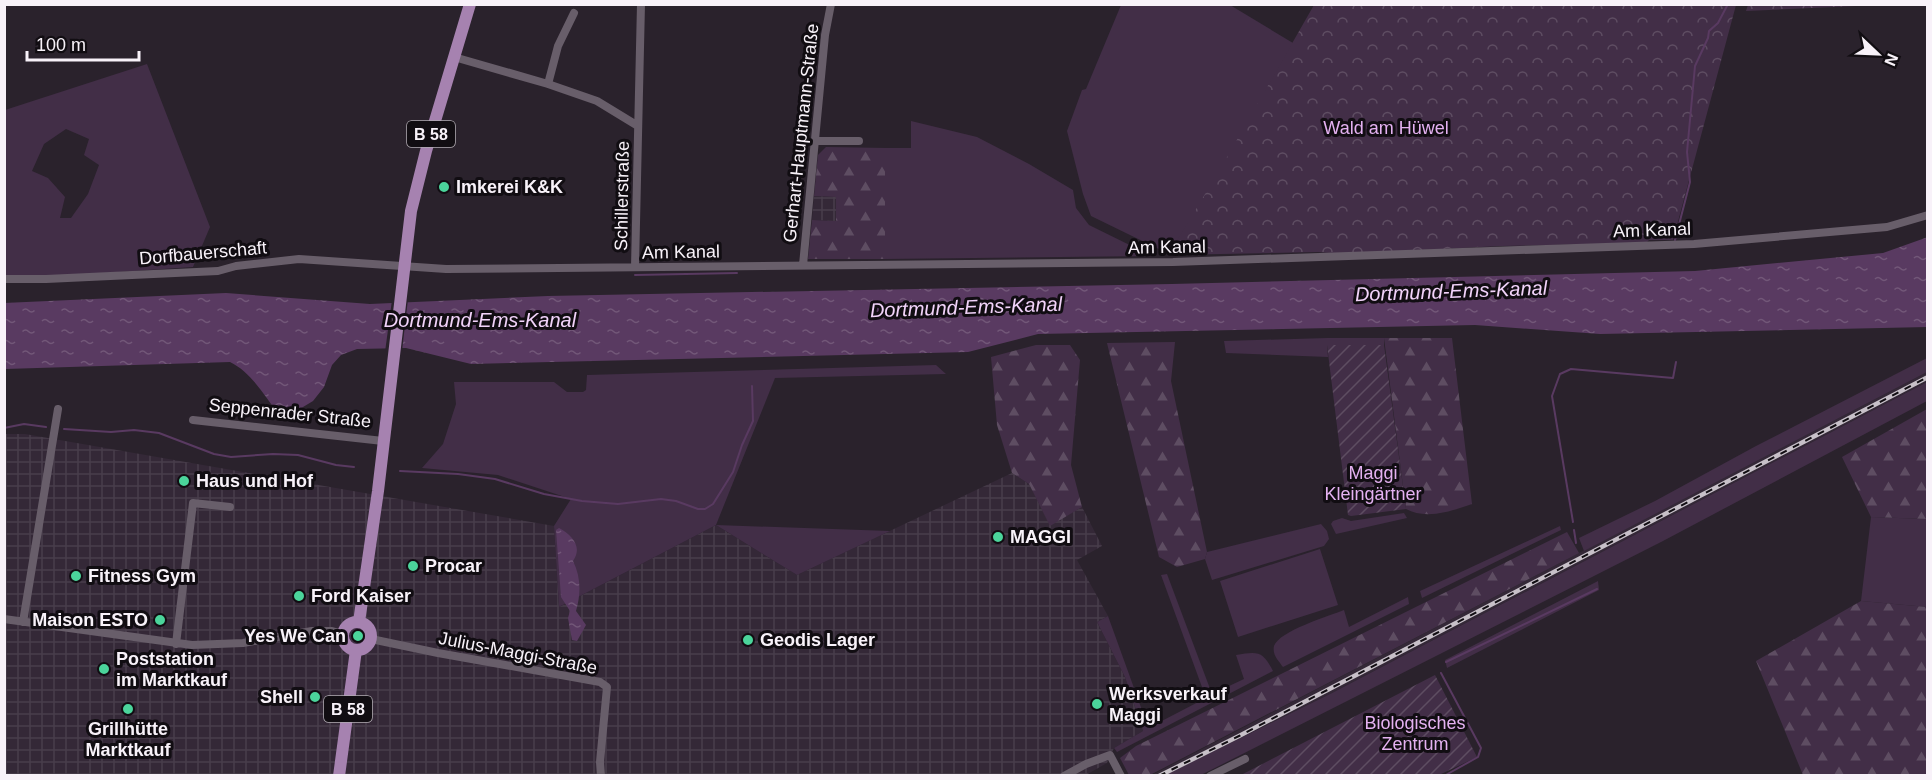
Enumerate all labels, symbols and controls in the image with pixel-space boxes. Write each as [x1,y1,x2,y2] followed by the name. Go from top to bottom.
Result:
[780,23,822,243] street label: Gerhart-Hauptmann-Straße
[27,24,140,62] scale bar
[1848,24,1908,84] north arrow
[36,35,86,55] text: 100 m
[1881,51,1901,68] text: N
[1323,118,1449,138] park label: Wald am Hüwel
[407,121,455,147] road number: B 58
[611,141,633,251] street label: Schillerstraße
[456,177,563,197] place label: Imkerei K&K
[437,180,451,194] marker: Imkerei K&K
[1613,219,1691,241] street label: Am Kanal
[1128,236,1206,258] street label: Am Kanal
[138,237,268,269] street label: Dorfbauerschaft
[642,241,720,263] street label: Am Kanal
[1355,277,1548,305] water label: Dortmund-Ems-Kanal
[870,293,1063,321] water label: Dortmund-Ems-Kanal
[384,309,577,331] water label: Dortmund-Ems-Kanal
[208,395,372,431] street label: Seppenrader Straße
[1324,463,1422,504] park label: Maggi Kleingärtner
[196,471,314,491] place label: Haus und Hof
[177,474,191,488] marker: Haus und Hof
[1010,527,1071,547] place label: MAGGI
[991,530,1005,544] marker: MAGGI
[425,556,482,576] place label: Procar
[406,559,420,573] marker: Procar
[88,566,196,586] place label: Fitness Gym
[69,569,83,583] marker: Fitness Gym
[311,586,411,606] place label: Ford Kaiser
[292,589,306,603] marker: Ford Kaiser
[32,610,148,630] place label: Maison ESTO
[153,613,167,627] marker: Maison ESTO
[244,626,346,646] place label: Yes We Can
[437,628,599,678] street label: Julius-Maggi-Straße
[351,629,365,643] marker: Yes We Can
[760,630,875,650] place label: Geodis Lager
[741,633,755,647] marker: Geodis Lager
[116,649,228,690] place label: Poststation im Marktkauf
[97,662,111,676] marker: Poststation im Marktkauf
[1109,684,1228,725] place label: Werksverkauf Maggi
[260,687,303,707] place label: Shell
[308,690,322,704] marker: Shell
[324,696,372,722] road number: B 58
[1090,697,1104,711] marker: Werksverkauf Maggi
[121,702,135,716] marker: Grillhütte Marktkauf
[1364,713,1466,754] park label: Biologisches Zentrum
[85,719,172,760] place label: Grillhütte Marktkauf

